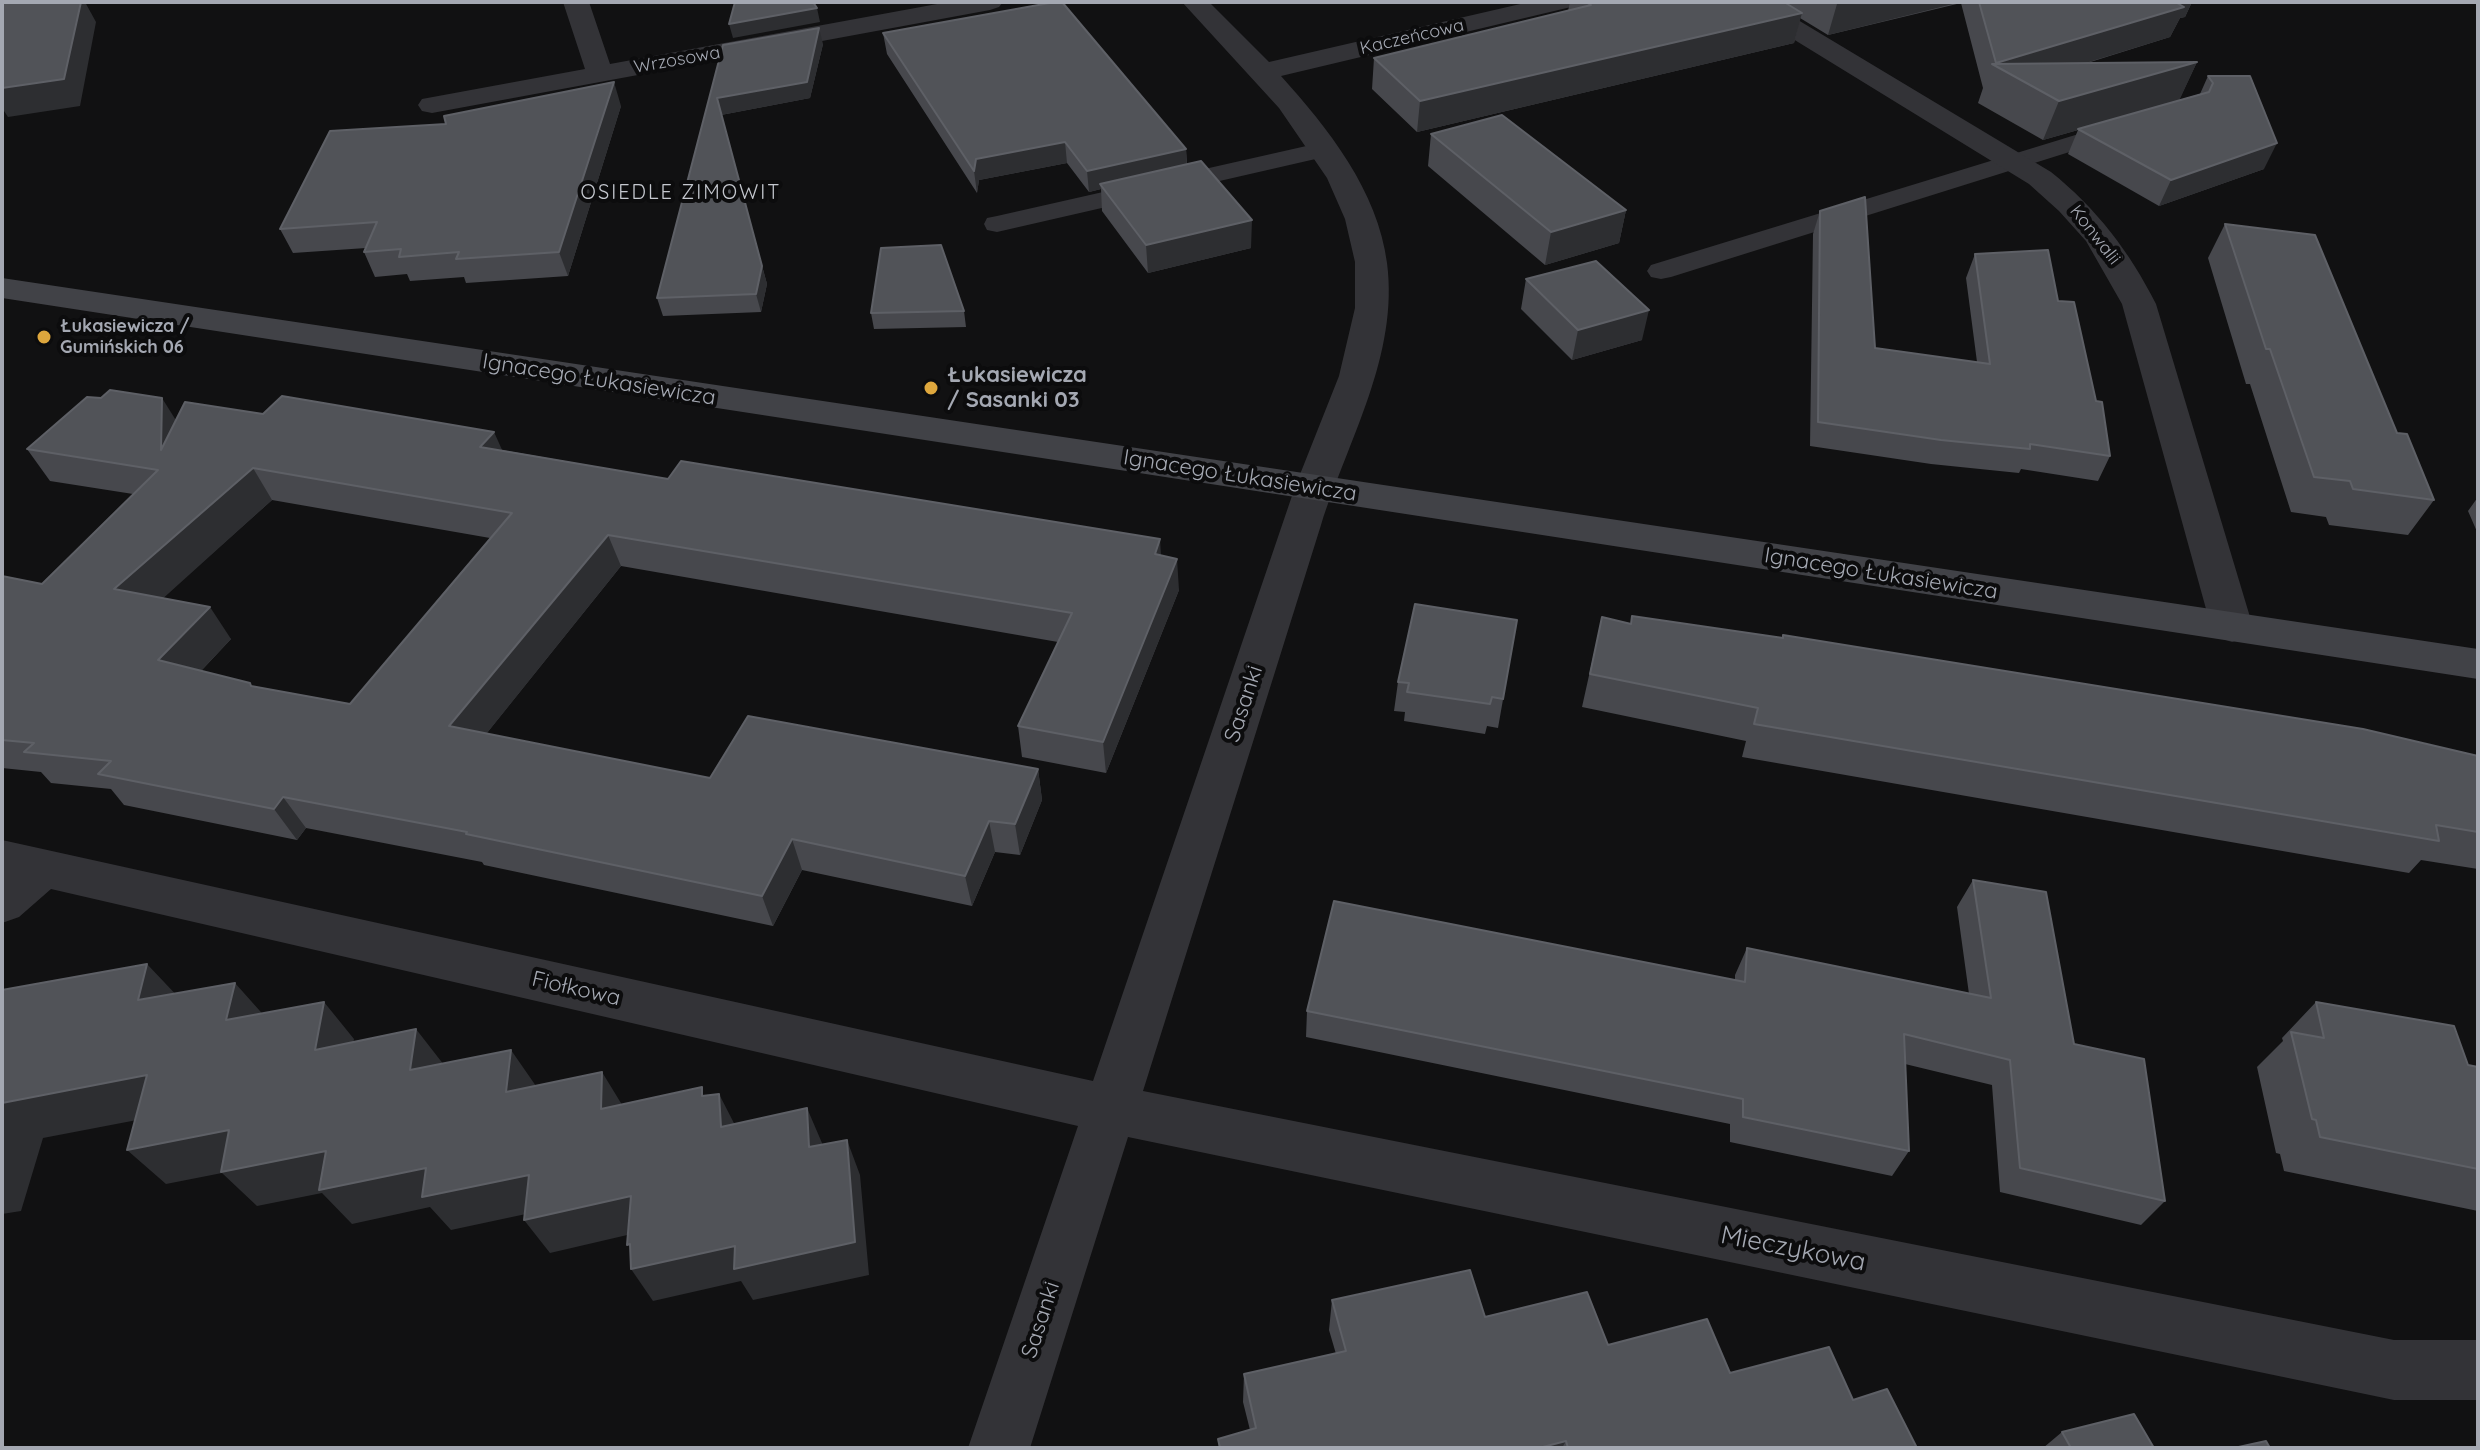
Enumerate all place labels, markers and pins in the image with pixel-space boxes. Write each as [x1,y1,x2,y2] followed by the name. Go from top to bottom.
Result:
[60,316,190,358] place label: Łukasiewicza / Gumińskich 06
[35,328,53,346] marker: Łukasiewicza / Gumińskich 06
[947,362,1087,414] place label: Łukasiewicza / Sasanki 03
[922,379,940,397] marker: Łukasiewicza / Sasanki 03

